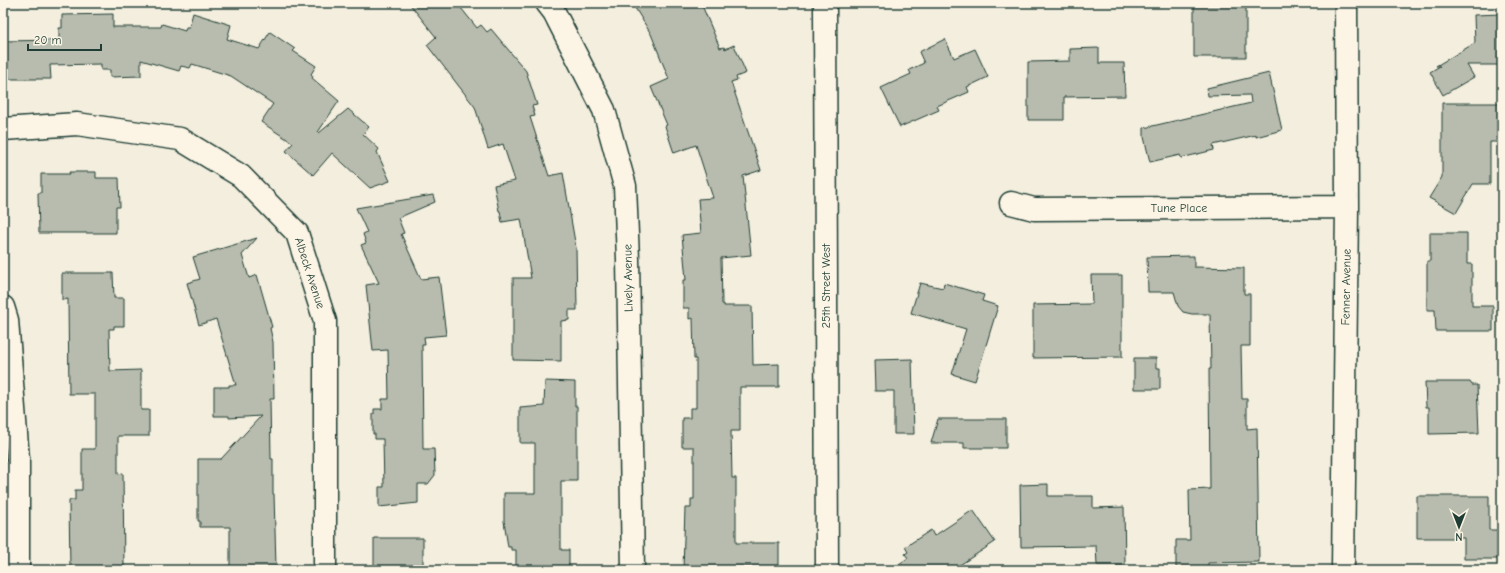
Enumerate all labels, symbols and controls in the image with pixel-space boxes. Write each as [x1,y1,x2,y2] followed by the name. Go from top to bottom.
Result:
[28,26,101,52] scale bar
[34,33,62,47] text: 20 m
[1151,201,1207,215] street label: Tune Place
[292,236,328,310] street label: Albeck Avenue
[819,243,833,328] street label: 25th Street West
[620,244,636,312] street label: Lively Avenue
[1338,248,1354,326] street label: Fenner Avenue
[1439,507,1479,547] north arrow
[1455,530,1463,543] text: N

